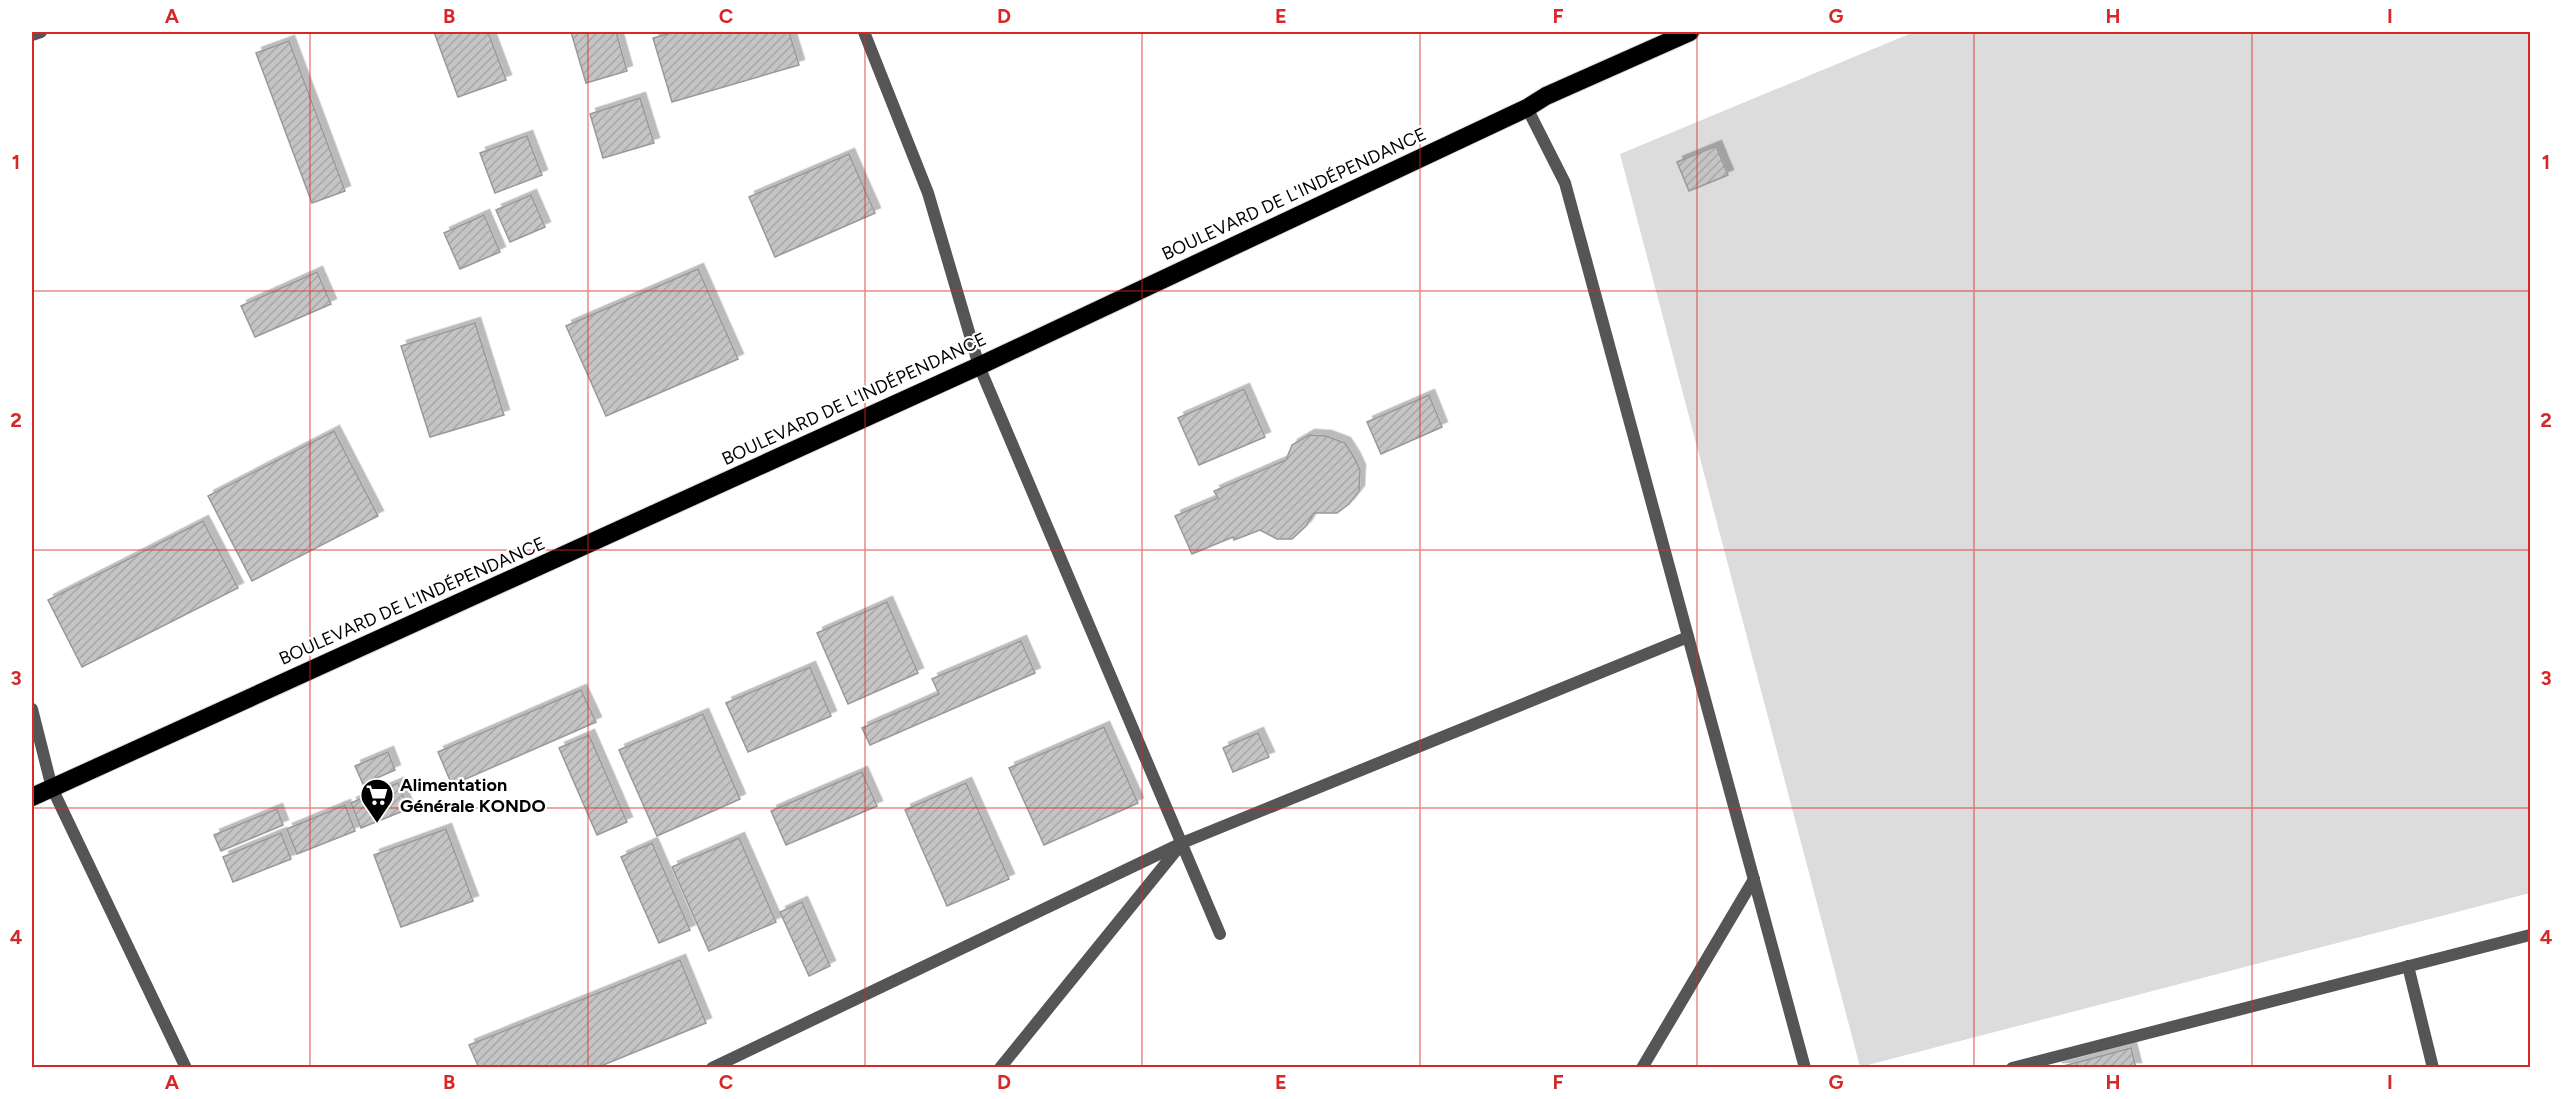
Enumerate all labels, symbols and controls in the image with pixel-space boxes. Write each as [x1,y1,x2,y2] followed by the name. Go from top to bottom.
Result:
[165,4,180,28] text: A
[443,4,455,28] text: B
[719,4,733,28] text: C
[997,4,1011,28] text: D
[1275,4,1287,28] text: E
[1552,4,1564,28] text: F
[1829,4,1844,28] text: G
[2106,4,2121,28] text: H
[2387,4,2393,28] text: I
[1158,123,1430,265] street label: BOULEVARD DE L'INDÉPENDANCE
[12,150,20,174] text: 1
[2542,150,2550,174] text: 1
[718,328,990,470] street label: BOULEVARD DE L'INDÉPENDANCE
[10,408,22,432] text: 2
[2540,408,2552,432] text: 2
[275,532,549,670] street label: BOULEVARD DE L'INDÉPENDANCE
[10,666,22,690] text: 3
[2540,666,2552,690] text: 3
[400,774,546,817] place label: Alimentation Générale KONDO
[359,777,395,824] supermarket icon: Alimentation Générale KONDO
[10,925,23,949] text: 4
[2540,925,2553,949] text: 4
[165,1070,180,1094] text: A
[443,1070,455,1094] text: B
[719,1070,733,1094] text: C
[997,1070,1011,1094] text: D
[1275,1070,1287,1094] text: E
[1552,1070,1564,1094] text: F
[1829,1070,1844,1094] text: G
[2106,1070,2121,1094] text: H
[2387,1070,2393,1094] text: I

